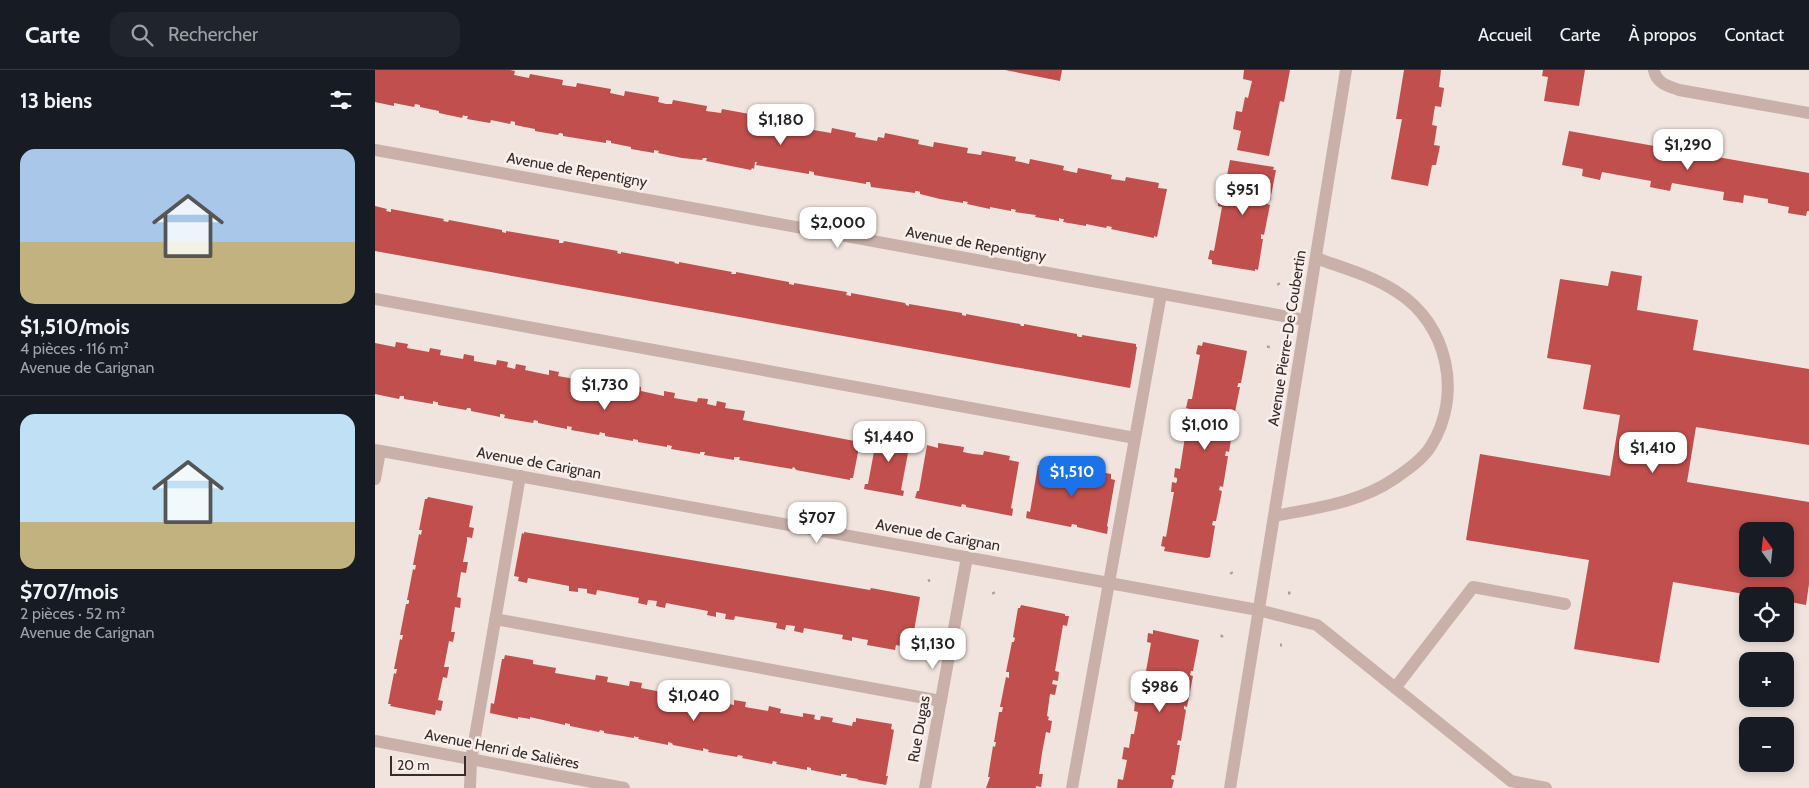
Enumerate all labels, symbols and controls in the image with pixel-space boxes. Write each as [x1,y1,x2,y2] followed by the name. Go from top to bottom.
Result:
[110,12,460,57] search box
[25,20,80,49] text: Carte
[128,21,156,49] icon: search
[168,23,258,46] text: Rechercher
[1478,24,1532,46] text: Accueil
[1560,24,1600,46] text: Carte
[1628,24,1696,46] text: À propos
[1724,24,1784,46] text: Contact
[327,86,355,114] icon: filters
[20,88,92,113] text: 13 biens
[740,104,822,146] pin: $1,180
[758,110,804,129] text: $1,180
[1647,128,1729,171] pin: $1,290
[1664,135,1712,154] text: $1,290
[505,149,649,191] street label: Avenue de Repentigny
[1213,174,1273,216] pin: $951
[1227,180,1259,199] text: $951
[143,181,233,271] icon: home
[797,206,879,249] pin: $2,000
[810,213,866,232] text: $2,000
[904,223,1048,265] street label: Avenue de Repentigny
[1264,249,1310,427] street label: Avenue Pierre-De Coubertin
[20,314,130,339] text: $1,510/mois
[20,339,129,358] text: 4 pièces · 116 m²
[20,358,155,377] text: Avenue de Carignan
[564,368,646,411] pin: $1,730
[582,375,628,394] text: $1,730
[1164,408,1246,451] pin: $1,010
[1181,415,1229,434] text: $1,010
[848,420,930,463] pin: $1,440
[864,427,914,446] text: $1,440
[1612,432,1694,474] pin: $1,410
[1630,438,1676,457] text: $1,410
[475,443,603,483] street label: Avenue de Carignan
[143,447,233,537] icon: home
[1031,456,1113,498] pin: $1,510
[1050,462,1094,481] text: $1,510
[787,502,847,544] pin: $707
[799,508,835,527] text: $707
[874,515,1002,555] street label: Avenue de Carignan
[1739,522,1794,578] north arrow
[1739,522,1794,772] map controls
[20,579,118,604] text: $707/mois
[1739,587,1794,642] button: locate
[20,604,125,623] text: 2 pièces · 52 m²
[20,623,155,642] text: Avenue de Carignan
[892,628,974,670] pin: $1,130
[911,634,955,653] text: $1,130
[1739,652,1794,707] button: +
[1130,670,1190,713] pin: $986
[1142,677,1178,696] text: $986
[653,680,735,722] pin: $1,040
[668,686,720,705] text: $1,040
[904,694,934,764] street label: Rue Dugas
[1739,717,1794,772] button: −
[423,725,581,773] street label: Avenue Henri de Salières
[390,753,466,776] scale bar
[397,756,430,774] text: 20 m

